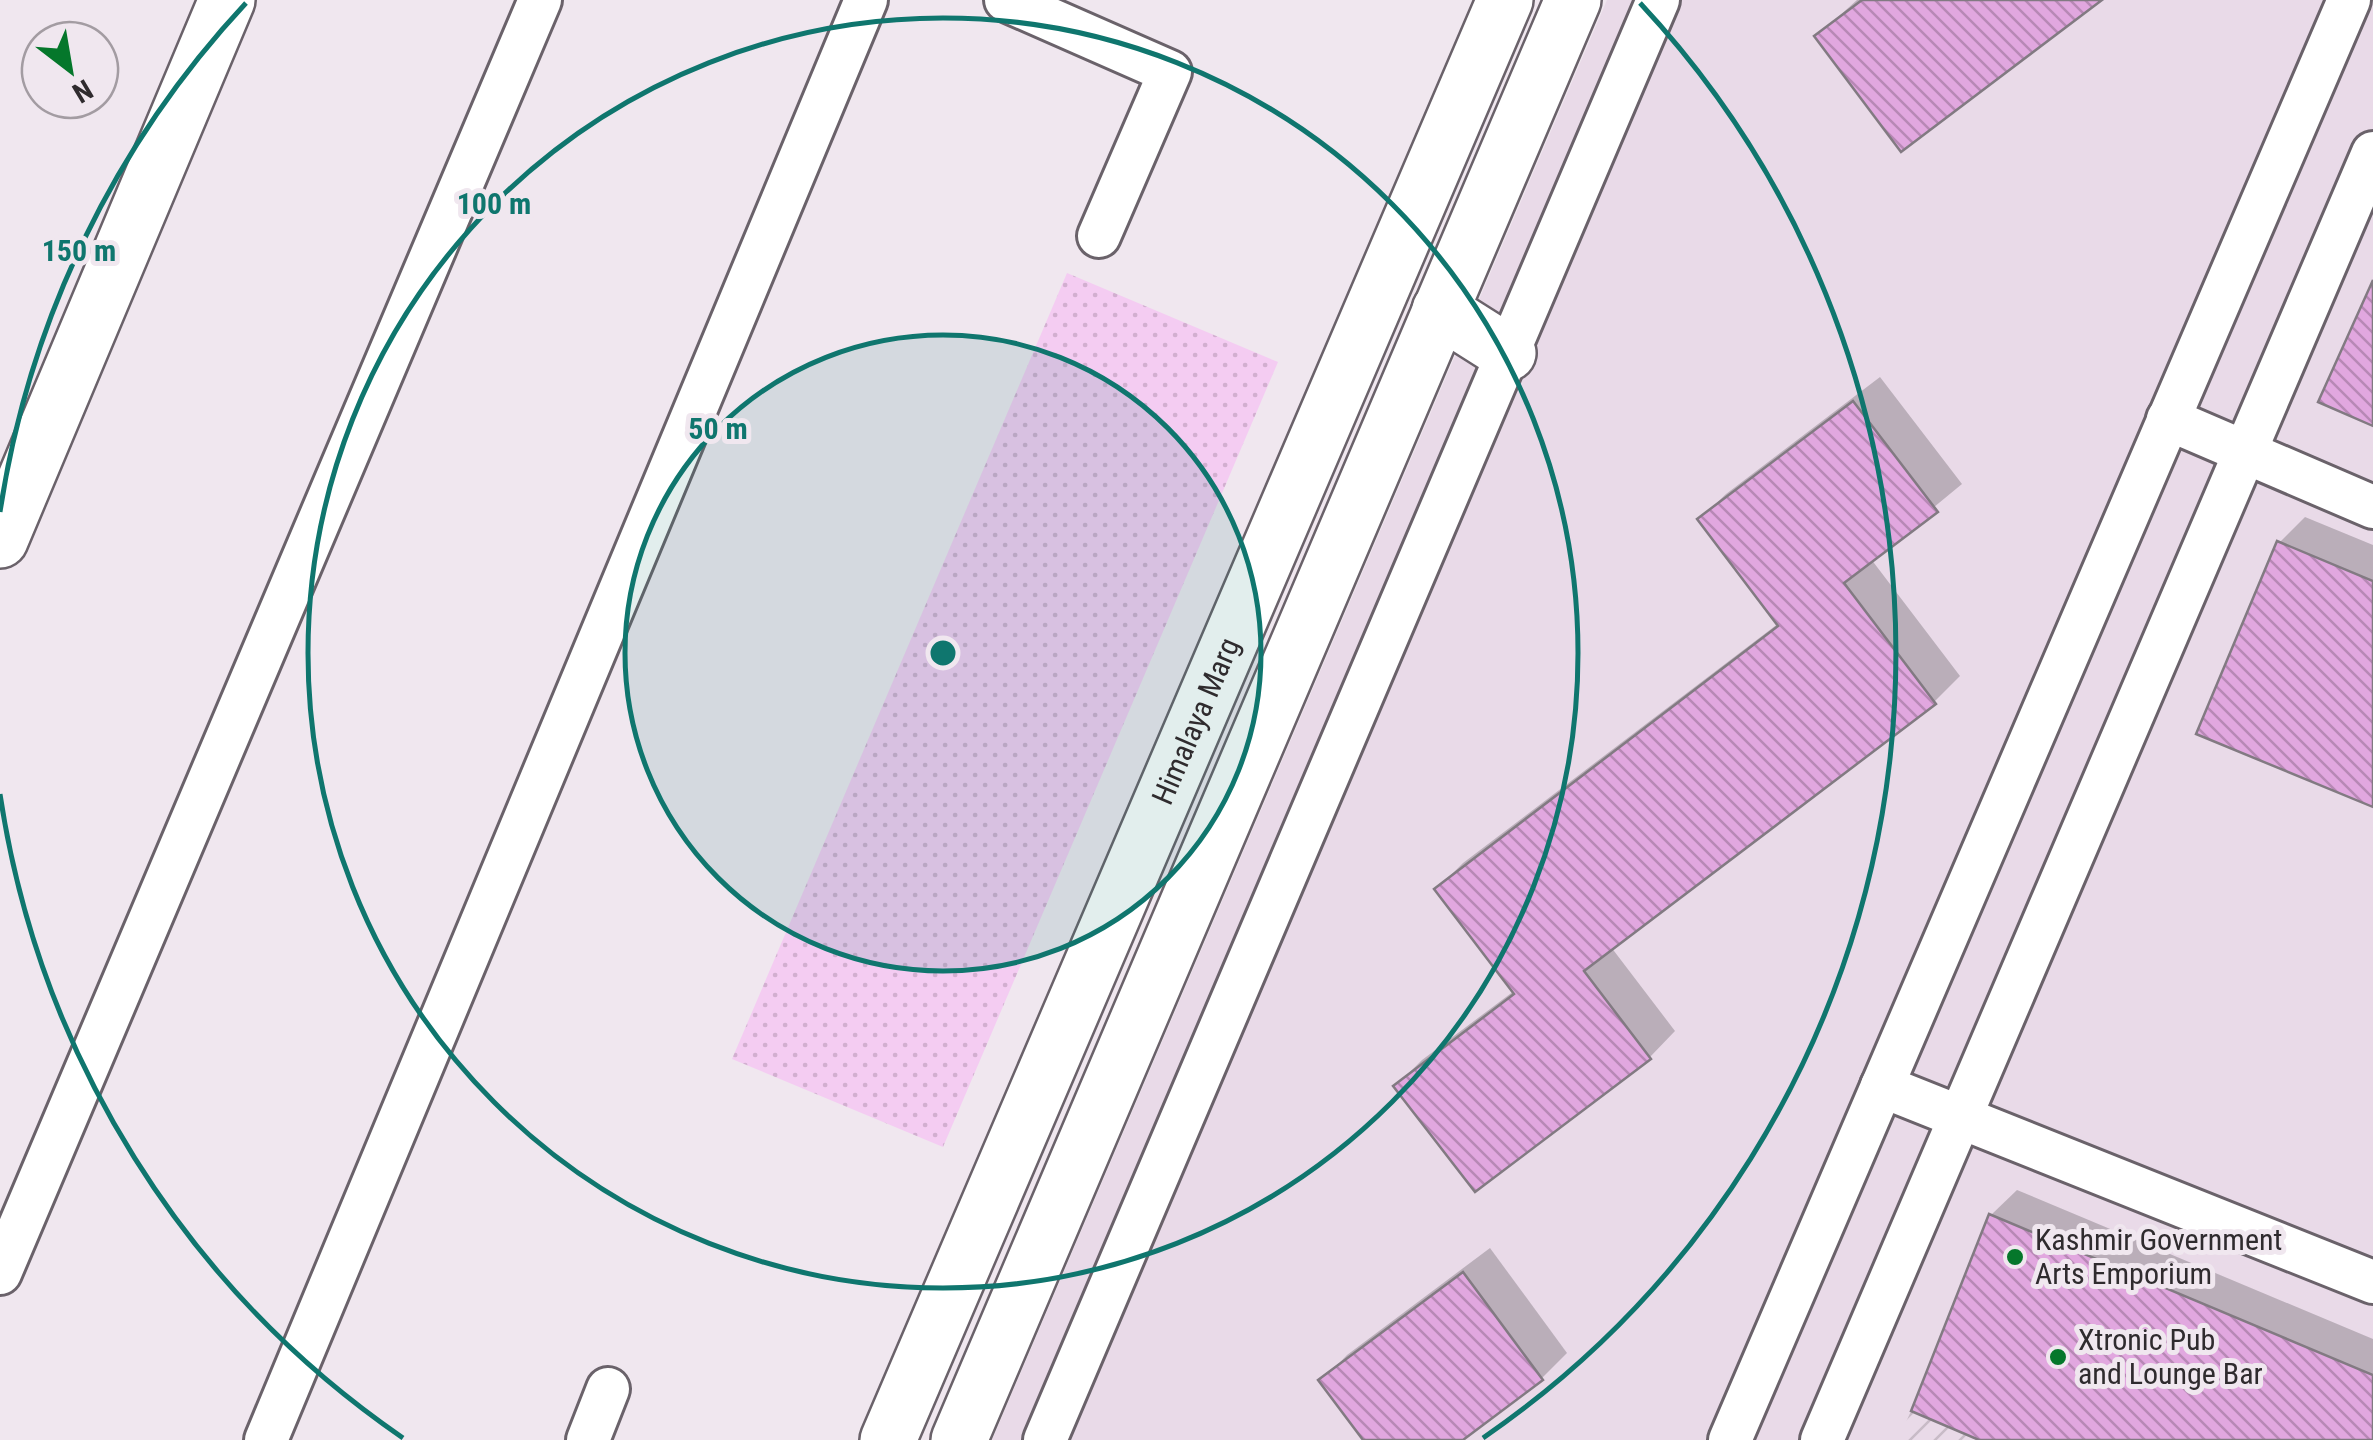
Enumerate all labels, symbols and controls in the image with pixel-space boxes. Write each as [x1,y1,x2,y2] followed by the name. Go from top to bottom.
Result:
[20,20,120,120] north arrow
[67,72,98,110] text: N
[457,186,531,221] text: 100 m
[42,233,116,268] text: 150 m
[688,411,748,446] text: 50 m
[1144,632,1247,810] street label: Himalaya Marg
[925,635,961,671] centre of rings
[2035,1222,2282,1291] place label: Kashmir Government Arts Emporium
[2004,1246,2026,1268] marker: Kashmir Government Arts Emporium
[2078,1322,2263,1391] place label: Xtronic Pub and Lounge Bar
[2047,1346,2069,1368] marker: Xtronic Pub and Lounge Bar

